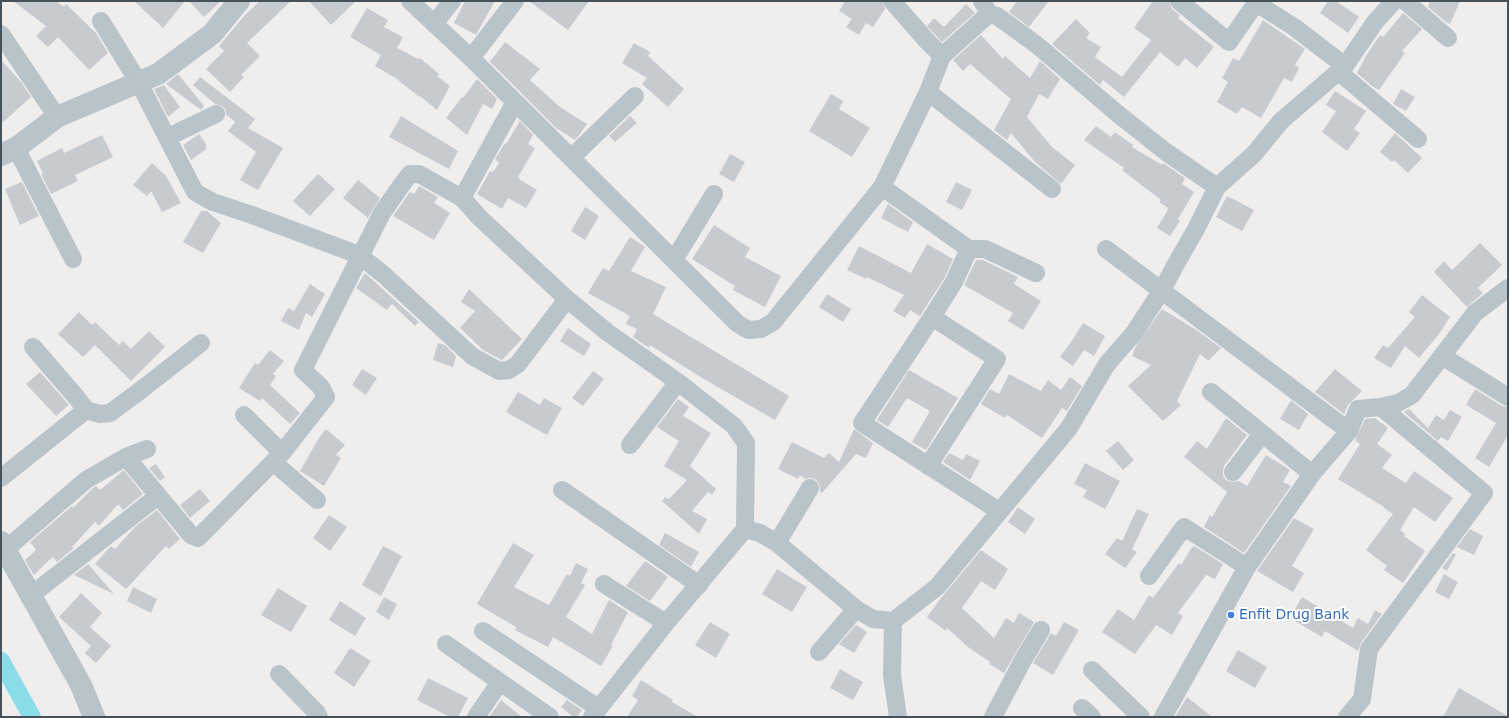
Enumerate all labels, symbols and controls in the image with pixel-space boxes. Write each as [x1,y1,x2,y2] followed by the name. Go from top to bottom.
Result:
[1239,607,1349,623] place label: Enfit Drug Bank
[1226,610,1236,620] marker: Enfit Drug Bank

